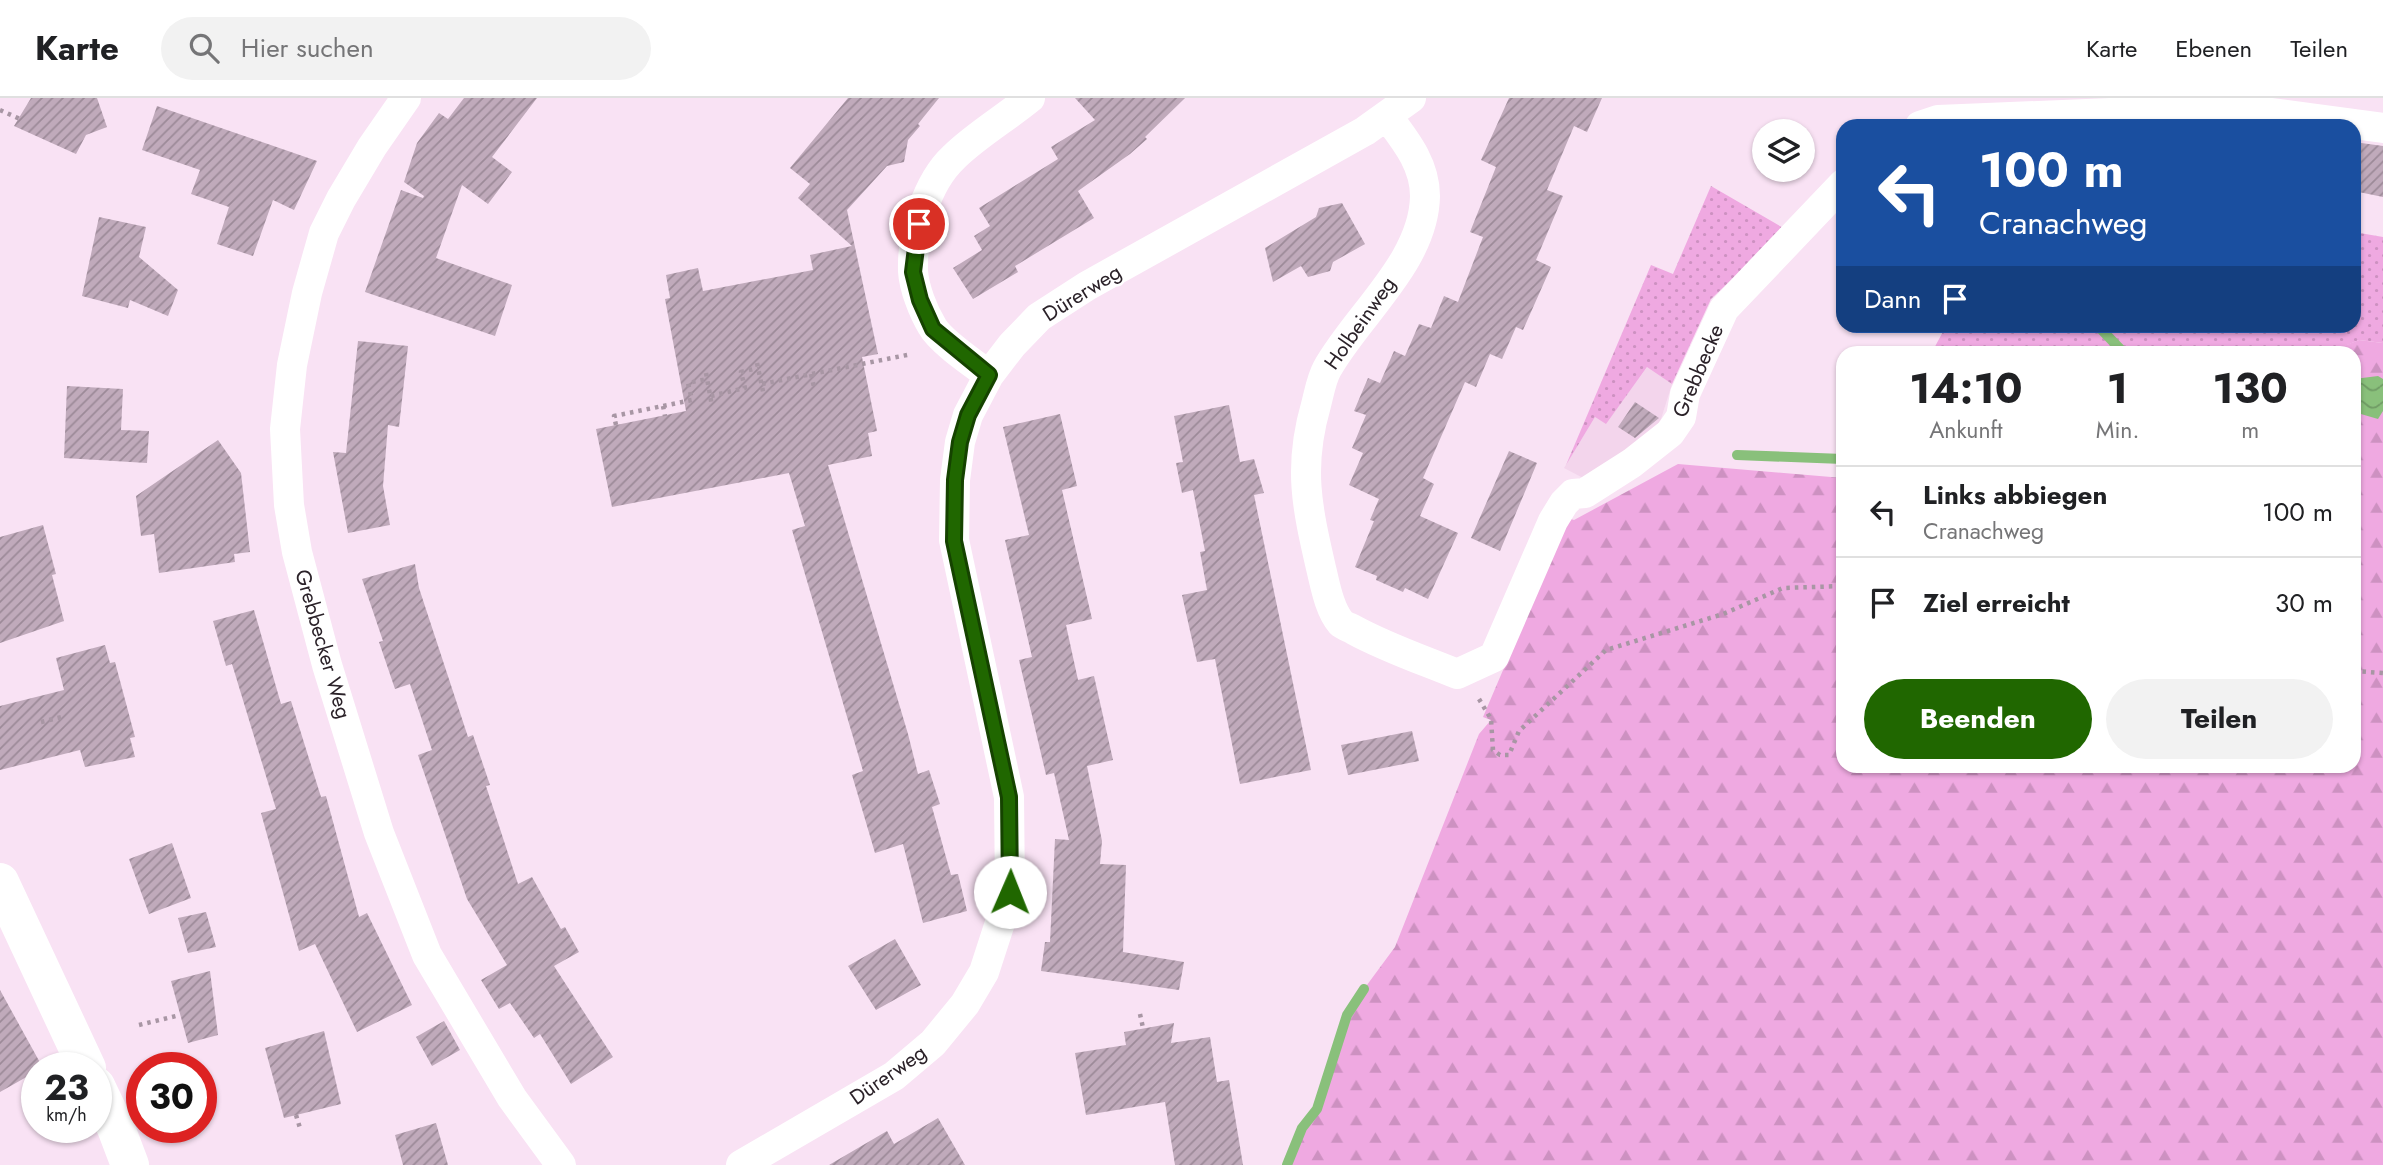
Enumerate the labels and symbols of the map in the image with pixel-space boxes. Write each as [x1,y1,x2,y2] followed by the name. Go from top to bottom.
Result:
[889,194,949,254] pin
[1037,257,1127,329] street label: Dürerweg
[1317,270,1403,376] street label: Holbeinweg
[1665,320,1731,422] street label: Grebbecke
[287,566,359,722] street label: Grebbecker Weg
[973,855,1047,929] position arrow
[844,1038,932,1112] street label: Dürerweg
[126,1052,217,1143] speed limit sign: 30

